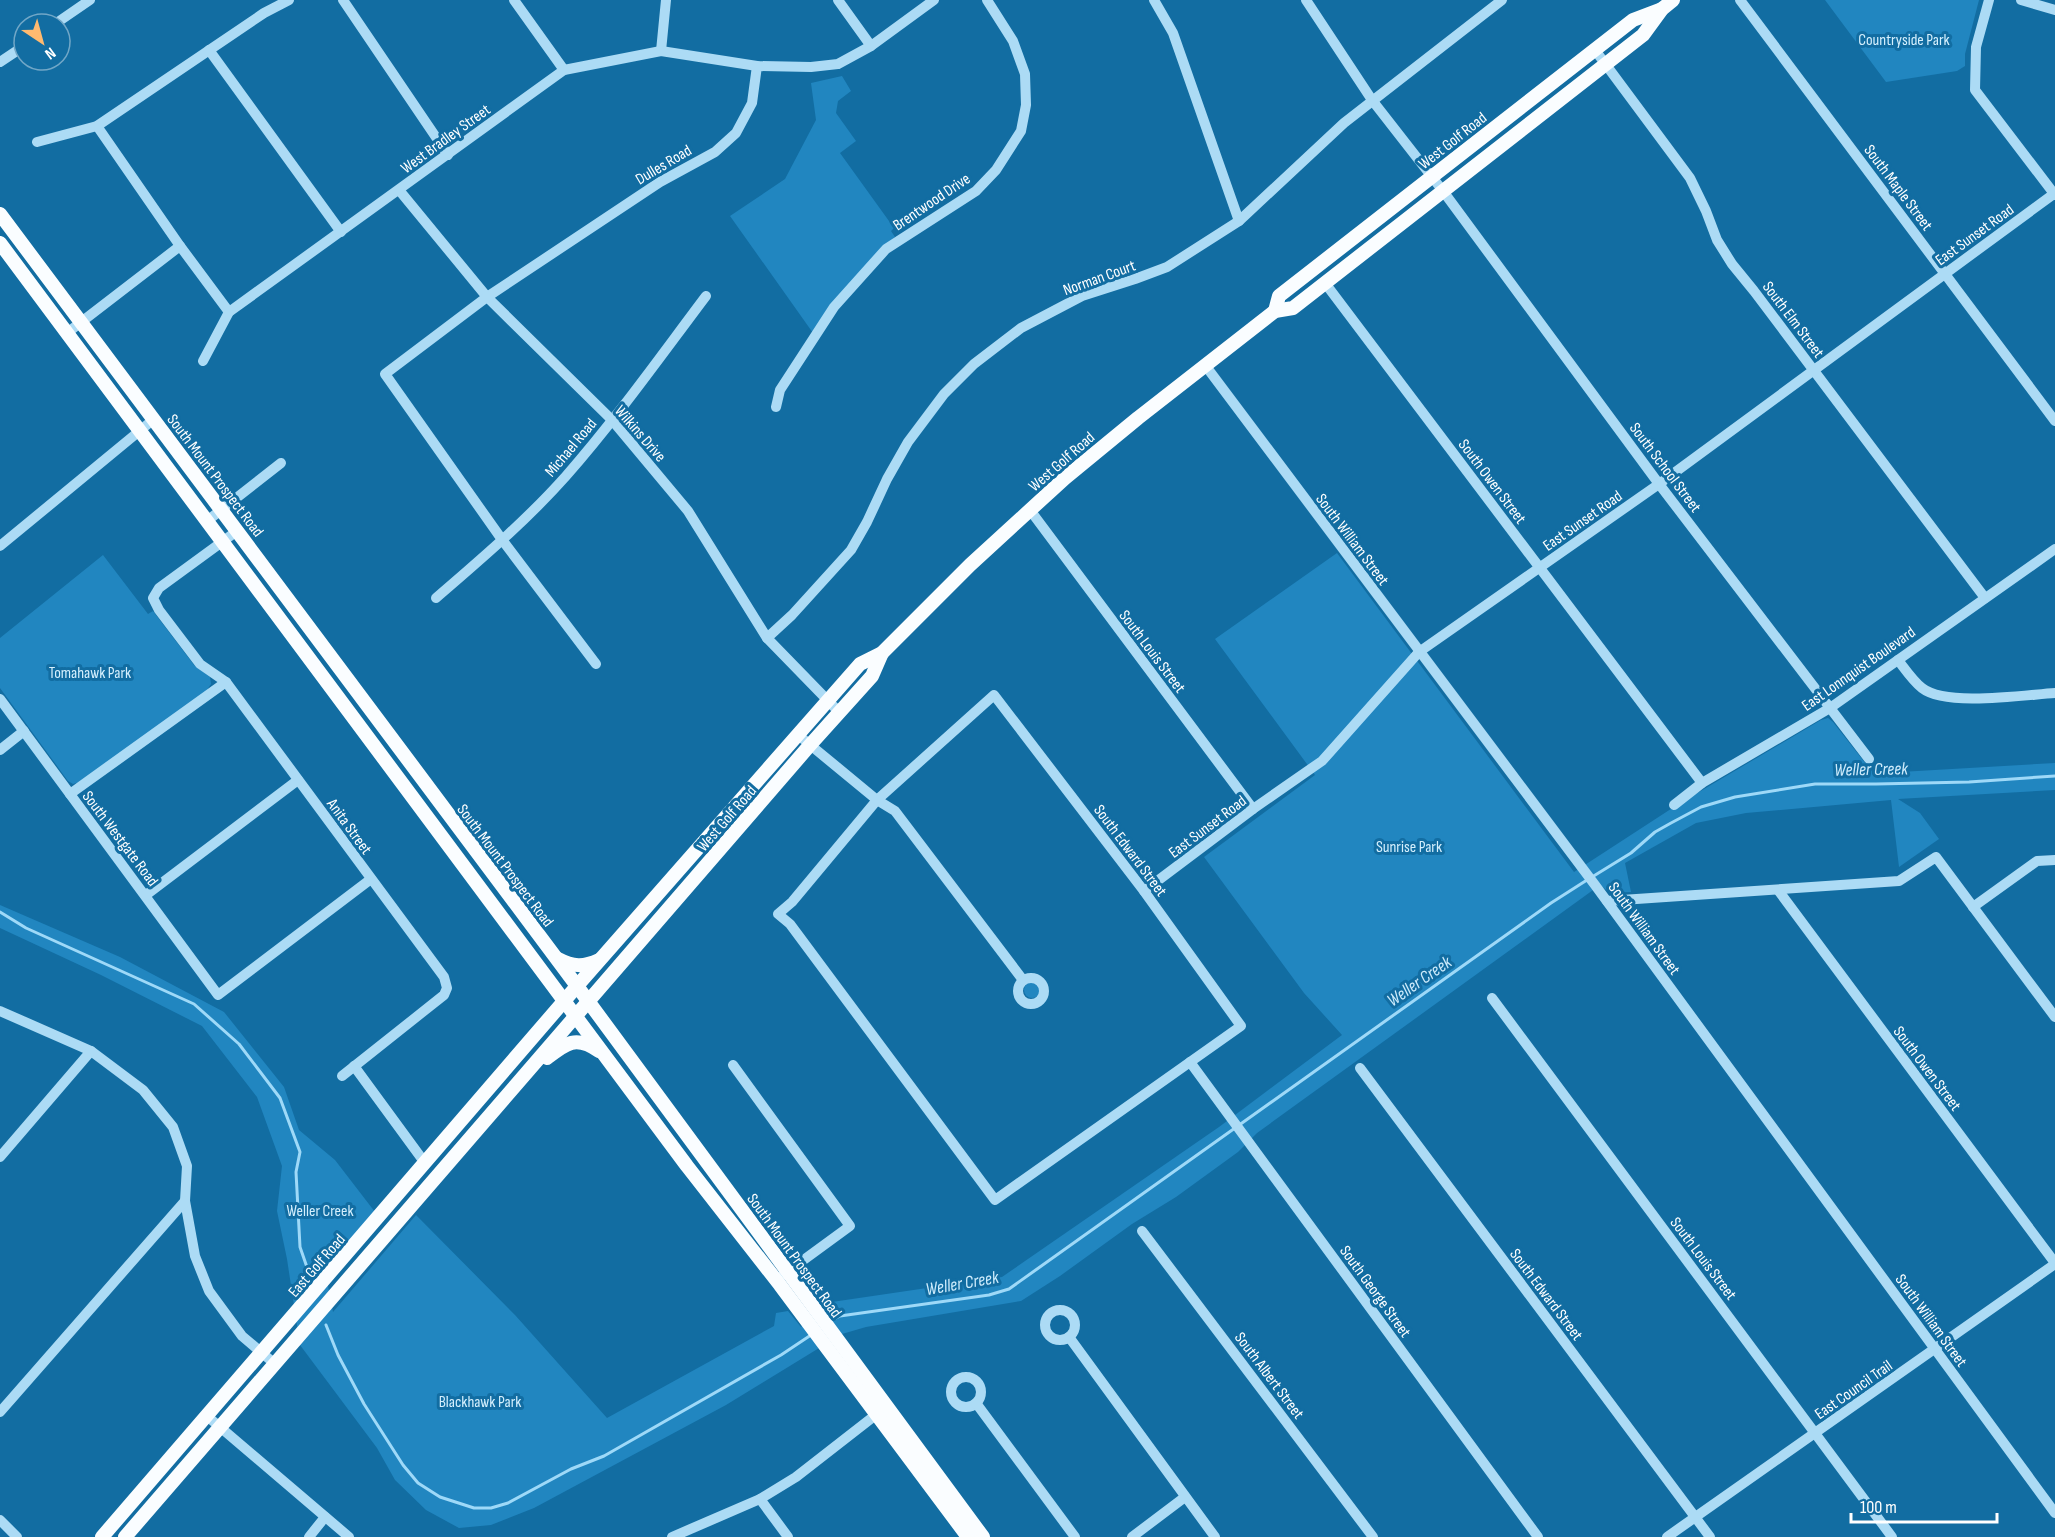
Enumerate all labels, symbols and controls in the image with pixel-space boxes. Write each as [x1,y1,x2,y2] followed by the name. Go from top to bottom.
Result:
[12,12,72,72] north arrow
[1858,31,1950,50] park label: Countryside Park
[41,43,59,63] text: N
[397,100,494,178] street label: West Bradley Street
[1415,109,1491,174] street label: West Golf Road
[632,141,695,189] street label: Dulles Road
[1859,141,1936,235] street label: South Maple Street
[890,169,974,235] street label: Brentwood Drive
[1932,200,2018,270] street label: East Sunset Road
[1061,256,1138,300] street label: Norman Court
[1758,278,1828,362] street label: South Elm Street
[610,402,670,466] street label: Wilkins Drive
[163,411,267,541] street label: South Mount Prospect Road
[541,415,601,481] street label: Michael Road
[1625,419,1705,516] street label: South School Street
[1025,428,1099,496] street label: West Golf Road
[1454,436,1530,528] street label: South Owen Street
[1540,487,1626,555] street label: East Sunset Road
[1311,490,1393,590] street label: South William Street
[1115,607,1189,697] street label: South Louis Street
[1798,623,1919,715] street label: East Lonnquist Boulevard
[49,664,131,683] park label: Tomahawk Park
[1834,758,1909,781] water label: Weller Creek
[693,782,761,856] street label: West Golf Road
[78,788,162,890] street label: South Westgate Road
[1165,792,1250,863] street label: East Sunset Road
[322,794,375,859] street label: Anita Street
[453,801,557,931] street label: South Mount Prospect Road
[1089,801,1171,901] street label: South Edward Street
[1376,838,1442,857] park label: Sunrise Park
[1604,879,1684,979] street label: South William Street
[1383,951,1457,1011] water label: Weller Creek
[1889,1023,1965,1115] street label: South Owen Street
[742,1190,845,1322] street label: South Mount Prospect Road
[286,1202,354,1221] park label: Weller Creek
[1666,1214,1740,1304] street label: South Louis Street
[285,1231,350,1301] street label: East Golf Road
[1335,1242,1415,1342] street label: South George Street
[1505,1245,1587,1345] street label: South Edward Street
[924,1267,1001,1300] water label: Weller Creek
[1891,1271,1971,1371] street label: South William Street
[1230,1329,1308,1423] street label: South Albert Street
[1811,1357,1896,1424] street label: East Council Trail
[439,1393,521,1412] park label: Blackhawk Park
[1851,1486,1996,1524] scale bar
[1860,1497,1897,1518] text: 100 m

